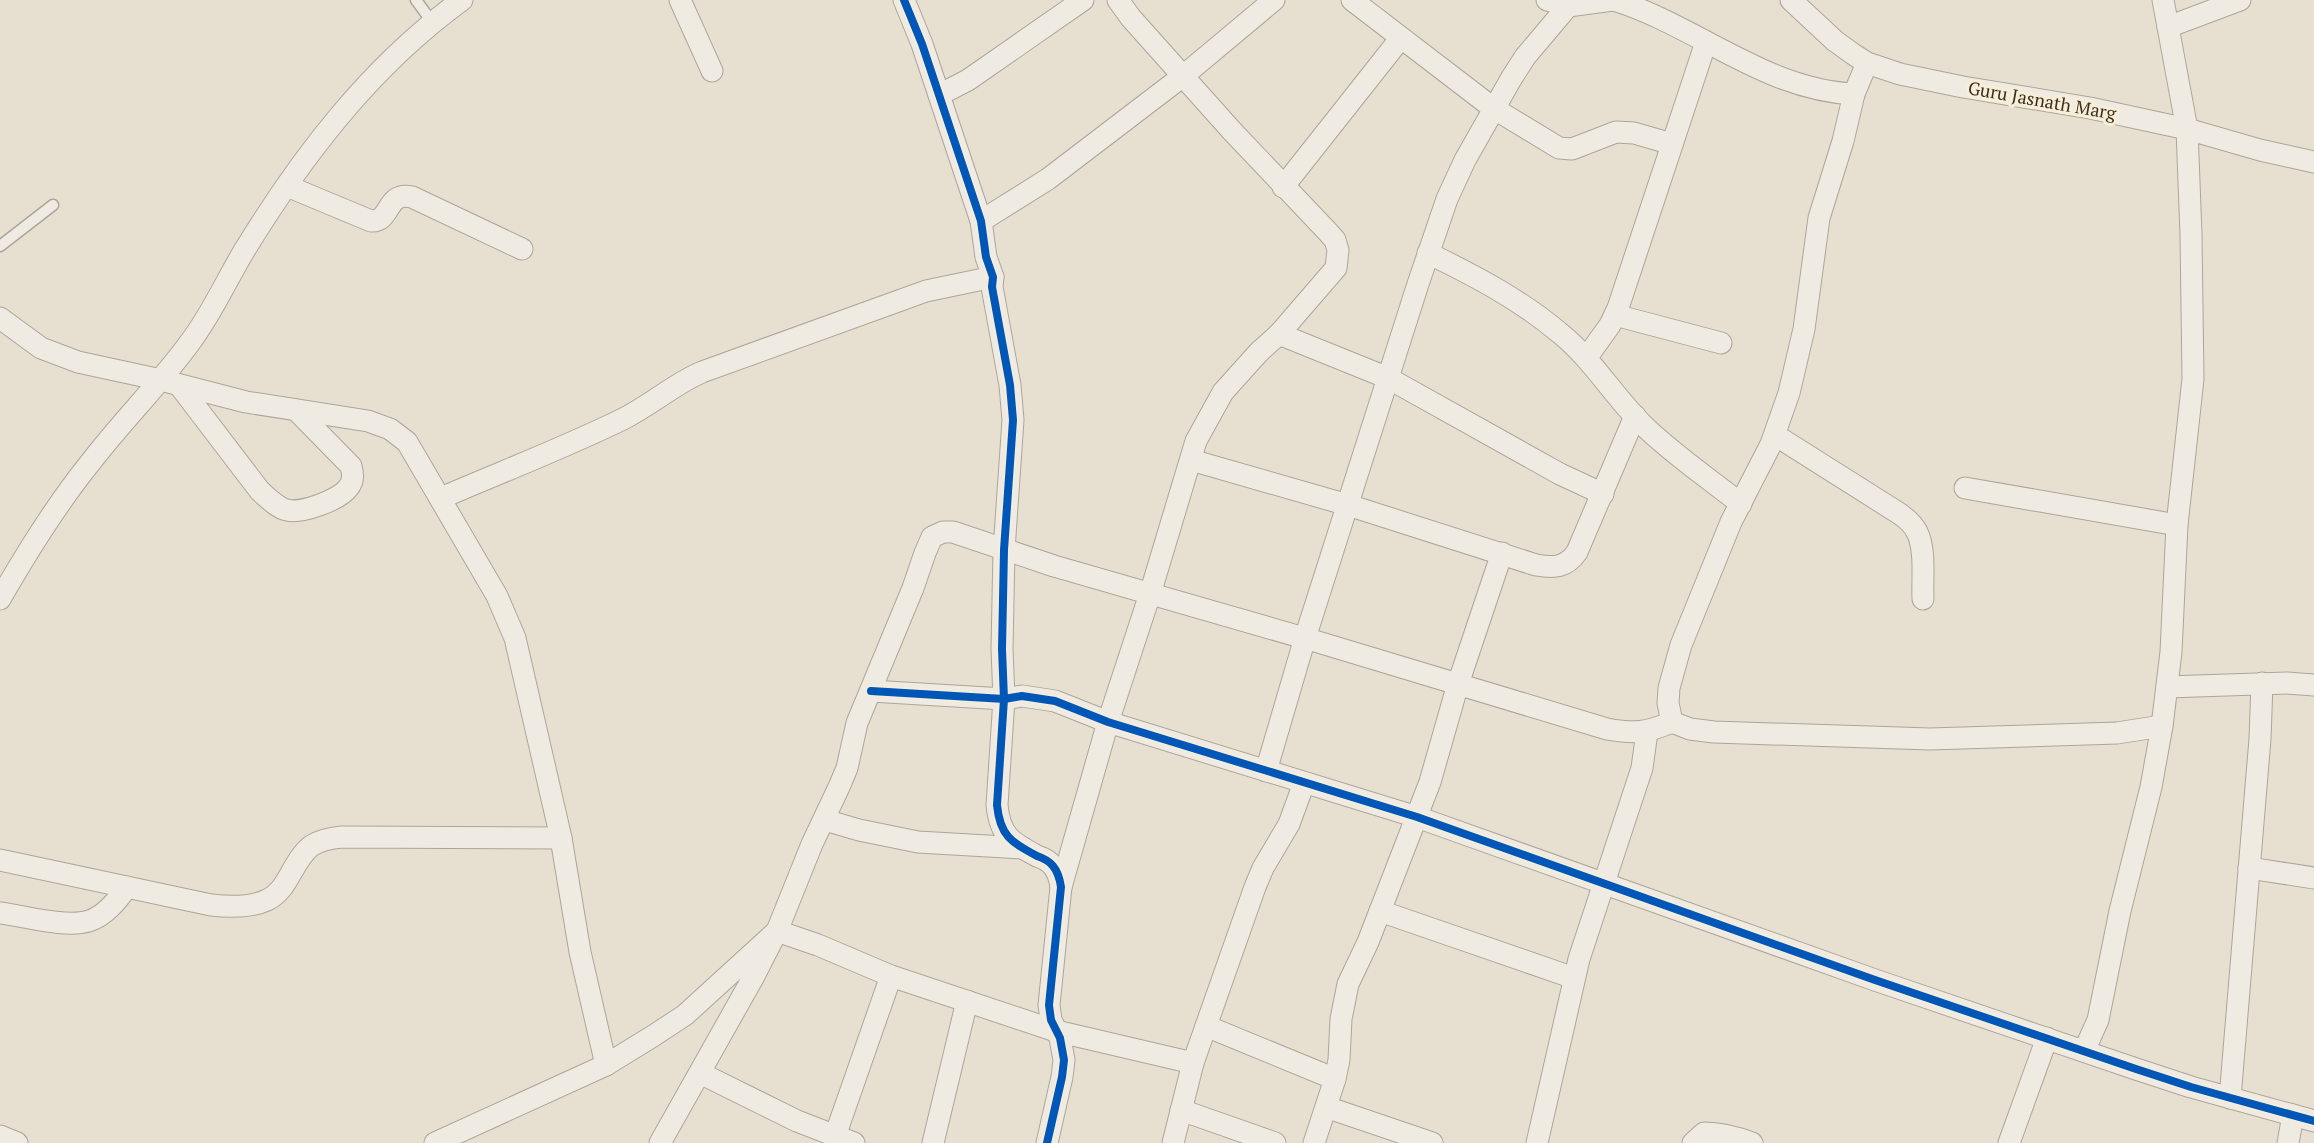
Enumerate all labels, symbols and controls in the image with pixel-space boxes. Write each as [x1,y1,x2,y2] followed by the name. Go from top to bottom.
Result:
[1966,75,2119,125] street label: Guru Jasnath Marg

